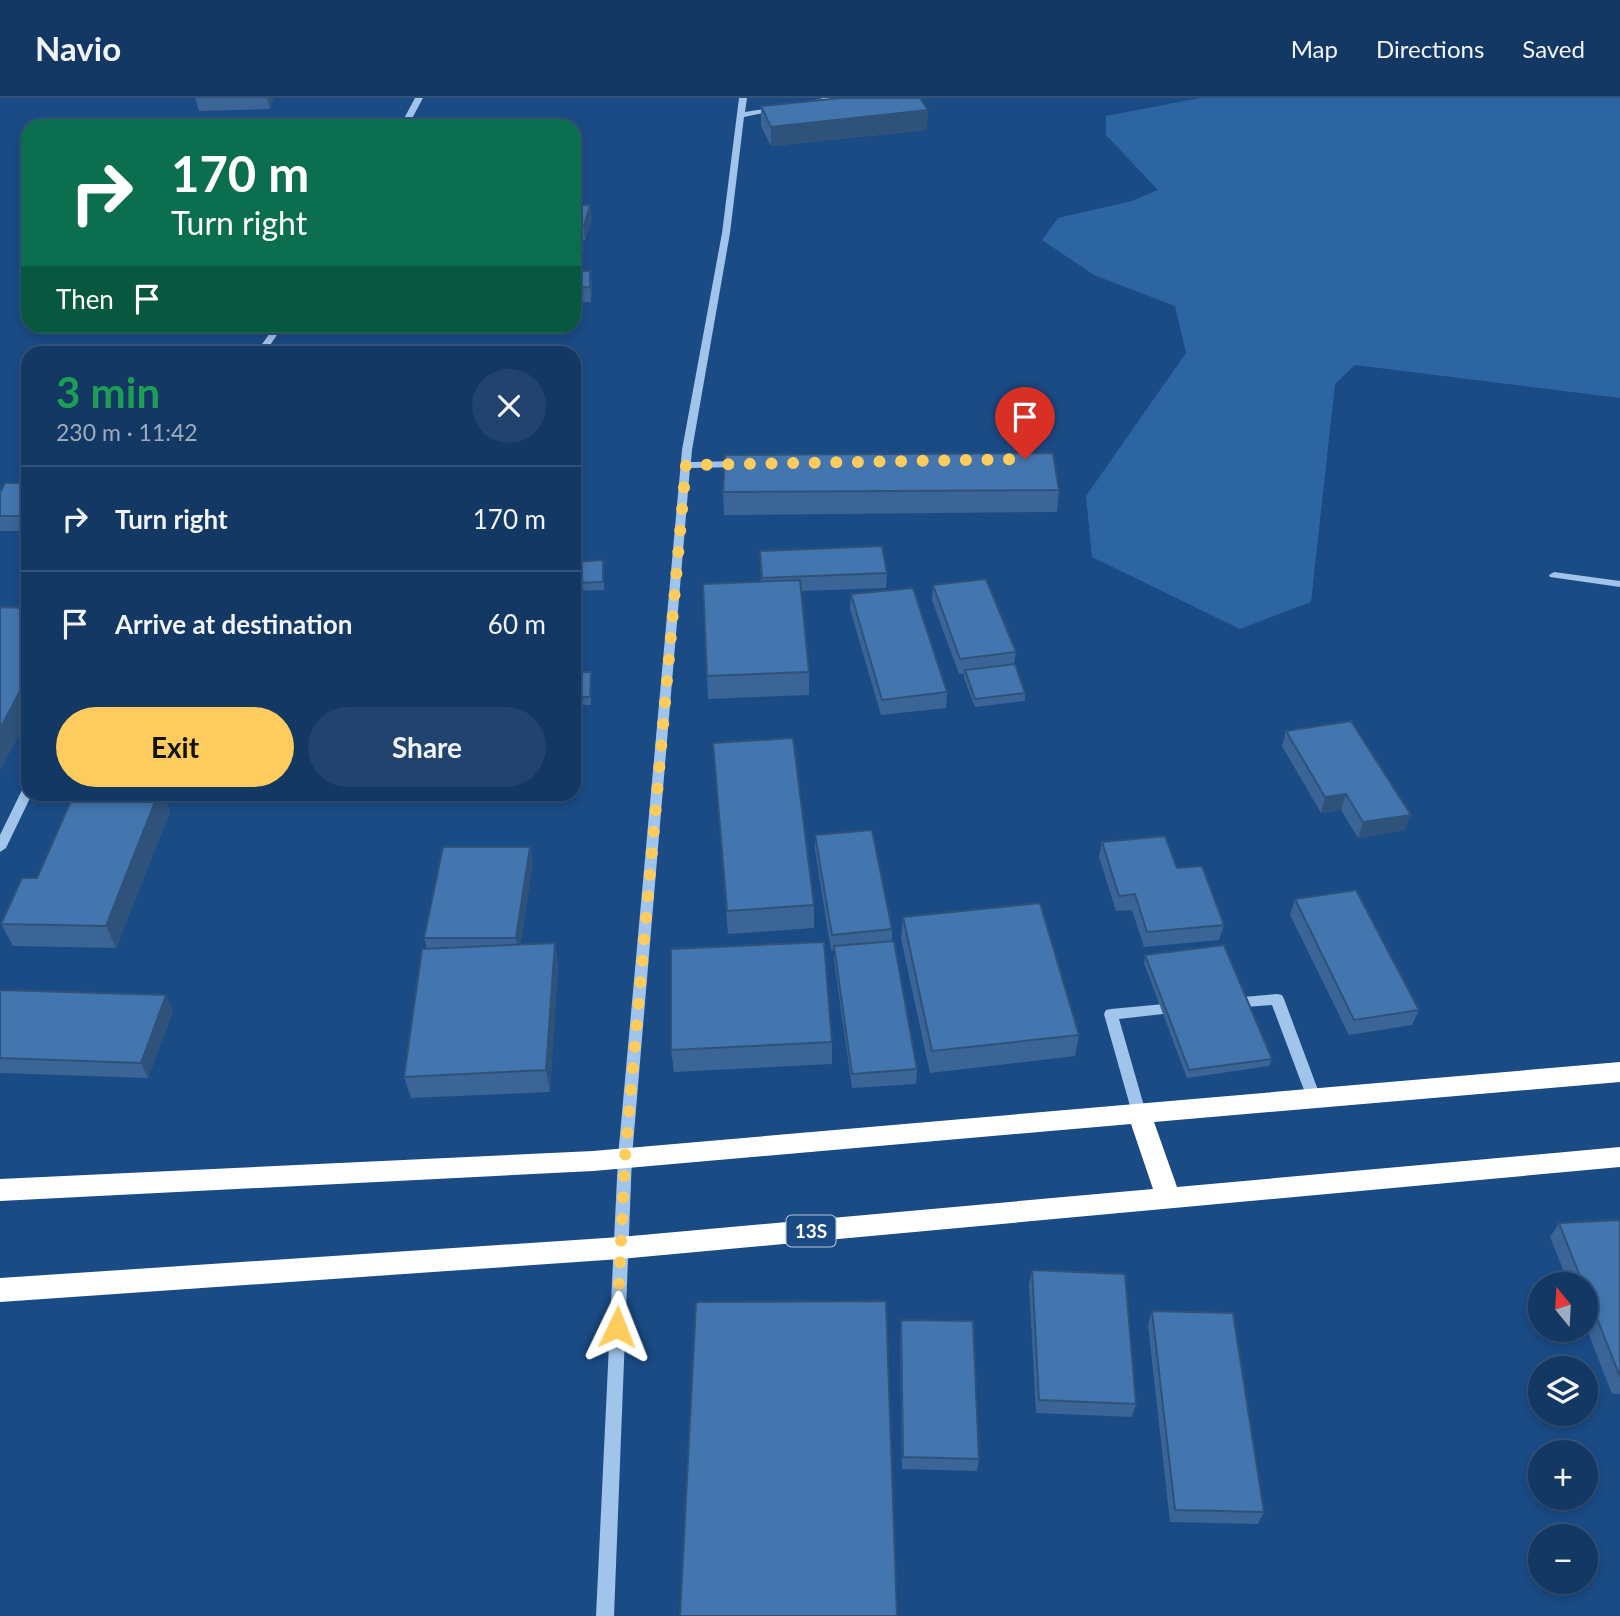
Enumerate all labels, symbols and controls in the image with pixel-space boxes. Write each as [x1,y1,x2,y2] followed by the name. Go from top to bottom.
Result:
[35,28,121,68] text: Navio
[1291,34,1338,63] text: Map
[1376,34,1484,63] text: Directions
[1522,34,1585,63] text: Saved
[171,144,309,202] text: 170 m
[56,147,147,238] icon: right
[171,203,307,242] text: Turn right
[128,280,166,318] icon: arrive
[56,283,114,315] text: Then
[56,367,160,417] text: 3 min
[472,369,546,443] button: close
[995,387,1055,459] pin
[1006,398,1044,436] icon: arrive
[56,418,198,446] text: 230 m · 11:42
[56,500,94,538] icon: right
[115,503,228,535] text: Turn right
[473,503,546,535] text: 170 m
[56,605,94,643] icon: arrive
[115,608,352,640] text: Arrive at destination
[488,608,546,640] text: 60 m
[56,707,294,787] button: Exit
[308,707,546,787] button: Share
[786,1216,836,1246] road number: 13S
[1528,1272,1598,1342] north arrow
[1528,1272,1598,1594] map controls
[580,1290,654,1364] position arrow
[1528,1356,1598,1426] button: layers
[1528,1440,1598,1510] button: +
[1528,1524,1598,1594] button: −

